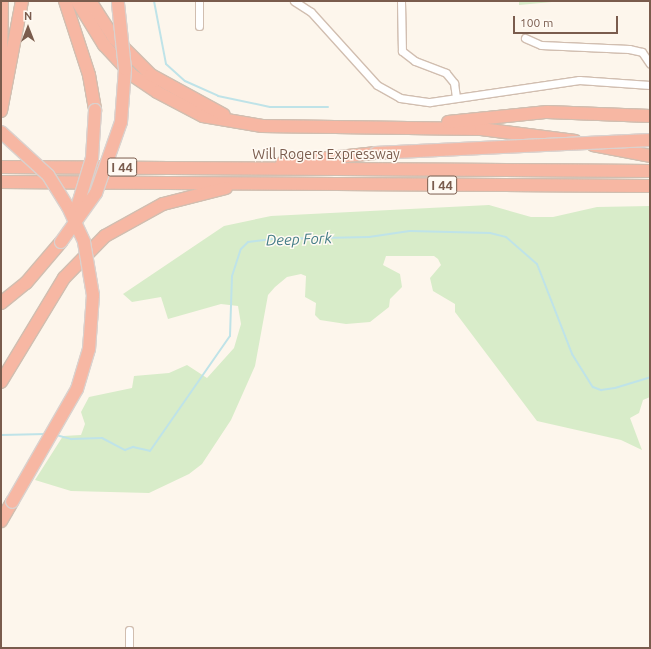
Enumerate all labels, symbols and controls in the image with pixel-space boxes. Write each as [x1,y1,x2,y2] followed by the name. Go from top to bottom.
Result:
[8,8,48,48] north arrow
[515,8,620,34] scale bar
[24,10,32,22] text: N
[520,16,553,29] text: 100 m
[252,146,400,162] street label: Will Rogers Expressway
[107,156,137,178] road number: I 44
[427,174,457,196] road number: I 44
[266,229,332,249] water label: Deep Fork

